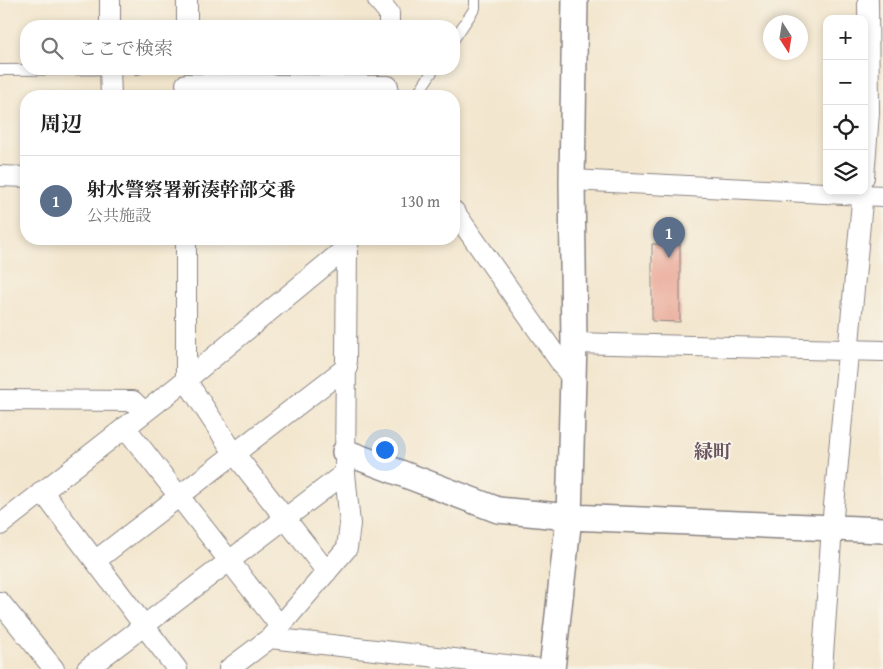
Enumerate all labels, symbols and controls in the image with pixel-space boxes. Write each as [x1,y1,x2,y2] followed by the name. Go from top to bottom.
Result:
[763,15,808,60] north arrow
[823,15,868,195] map controls
[823,15,868,60] button: +
[20,20,460,75] search box
[38,34,66,62] icon: search
[78,34,173,62] text: ここで検索
[823,60,868,105] button: −
[823,105,868,150] button: locate
[40,108,82,139] text: 周辺
[823,150,868,195] button: layers
[87,175,296,203] text: 射水警察署新湊幹部交番
[52,189,60,213] text: 1
[400,189,440,213] text: 130 m
[87,203,151,227] text: 公共施設
[653,217,685,258] pin: 1
[372,437,398,463] your location
[694,437,732,465] district label: 緑町

